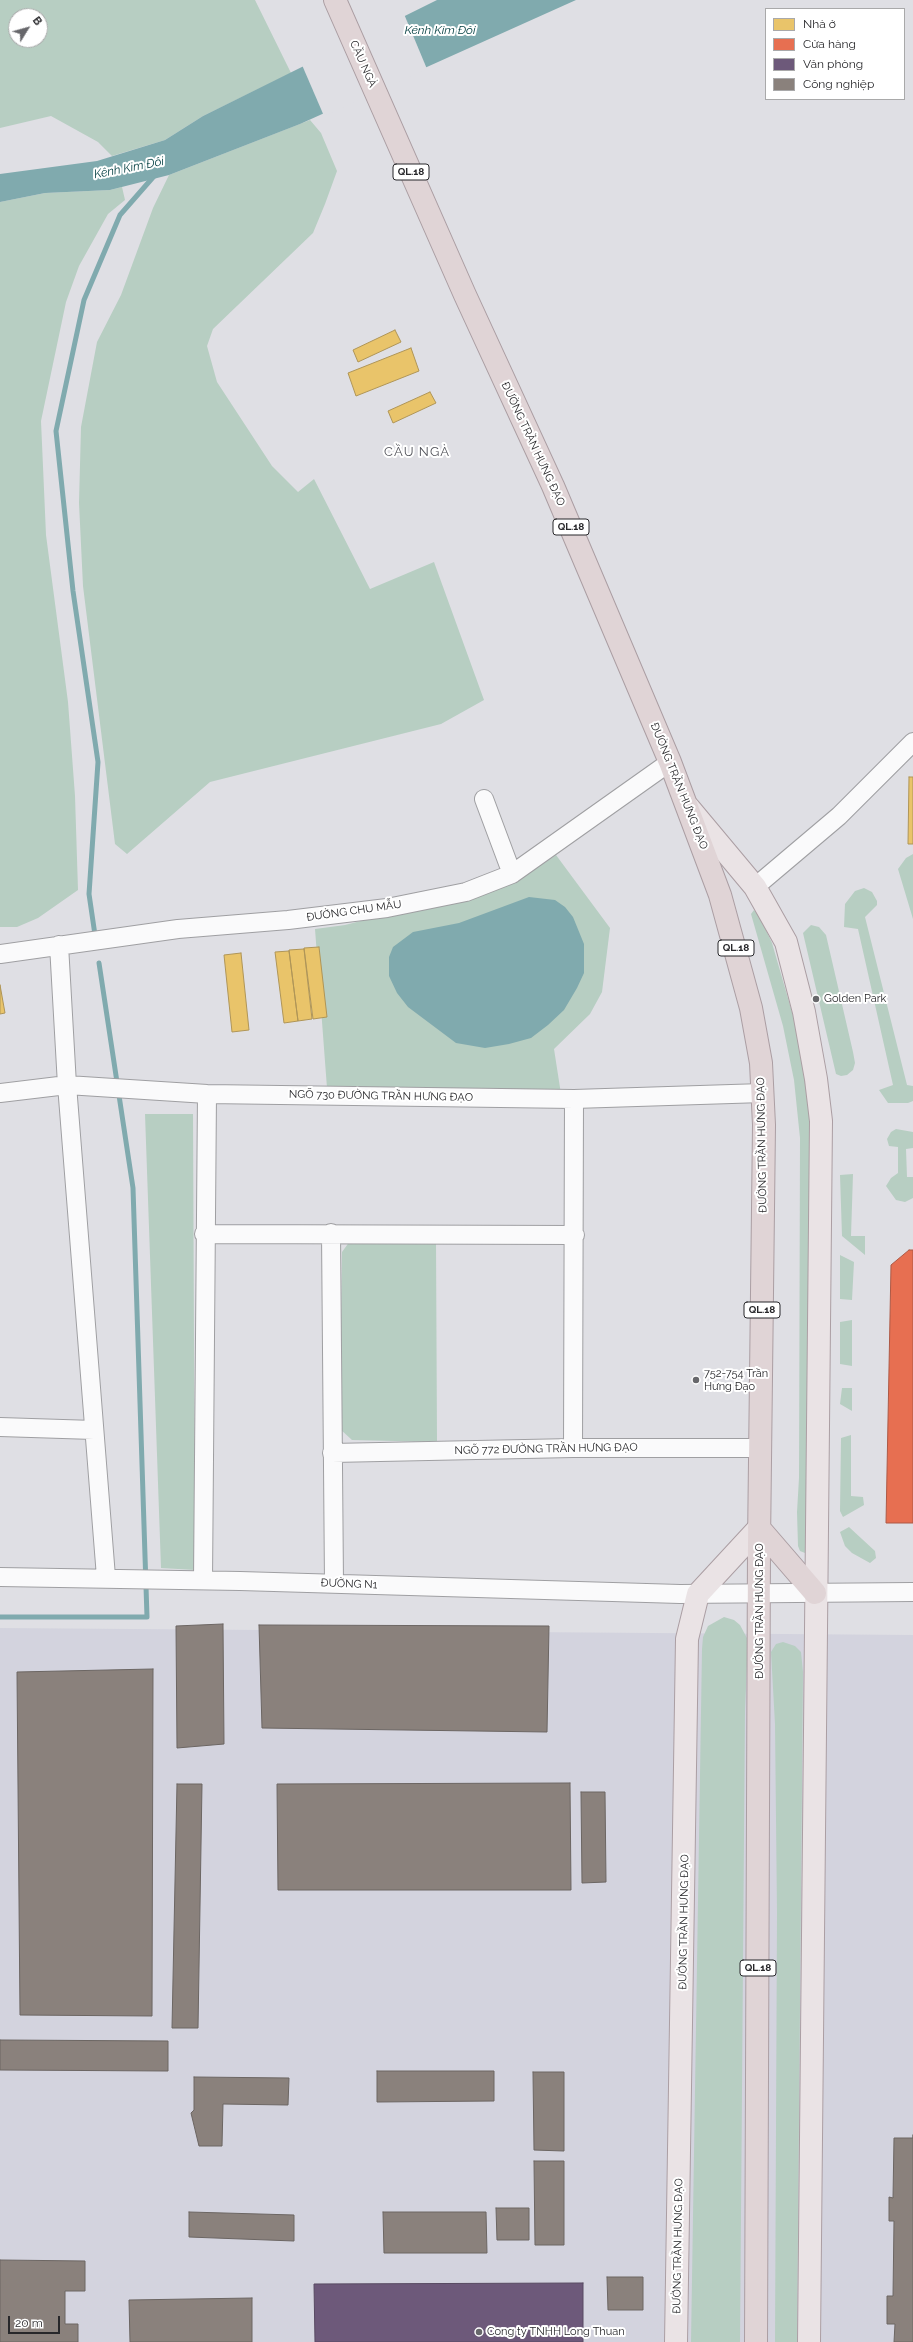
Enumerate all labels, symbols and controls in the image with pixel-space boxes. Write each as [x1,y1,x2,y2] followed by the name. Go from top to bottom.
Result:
[8,8,48,48] north arrow
[765,8,905,100] legend
[30,14,45,28] text: B
[803,17,836,31] text: Nhà ở
[404,23,476,37] water label: Kênh Kim Đôi
[803,37,856,51] text: Cửa hàng
[347,39,379,89] street label: CẦU NGÀ
[803,57,863,71] text: Văn phòng
[803,77,874,91] text: Công nghiệp
[93,154,165,182] water label: Kênh Kim Đôi
[393,164,429,180] road number: QL.18
[498,380,568,508] street label: ĐƯỜNG TRẦN HƯNG ĐẠO
[384,444,450,460] district label: CẦU NGÀ
[553,519,589,535] road number: QL.18
[647,721,711,851] street label: ĐƯỜNG TRẦN HƯNG ĐẠO
[306,898,402,924] street label: ĐƯỜNG CHU MẪU
[718,940,754,956] road number: QL.18
[824,992,886,1006] place label: Golden Park
[811,994,821,1004] marker: Golden Park
[754,1077,770,1213] street label: ĐƯỜNG TRẦN HƯNG ĐẠO
[289,1088,473,1104] street label: NGÕ 730 ĐƯỜNG TRẦN HƯNG ĐẠO
[744,1302,780,1318] road number: QL.18
[704,1367,768,1393] place label: 752-754 Trần Hưng Đạo
[691,1375,701,1385] marker: 752-754 Trần Hưng Đạo
[454,1441,638,1457] street label: NGÕ 772 ĐƯỜNG TRẦN HƯNG ĐẠO
[753,1543,767,1679] street label: ĐƯỜNG TRẦN HƯNG ĐẠO
[320,1576,378,1592] street label: ĐƯỜNG N1
[676,1854,692,1990] street label: ĐƯỜNG TRẦN HƯNG ĐẠO
[740,1960,776,1976] road number: QL.18
[670,2178,686,2314] street label: ĐƯỜNG TRẦN HƯNG ĐẠO
[10,2308,62,2334] scale bar
[15,2316,43,2330] text: 20 m
[487,2325,625,2339] place label: Cong ty TNHH Long Thuan
[474,2327,484,2337] marker: Cong ty TNHH Long Thuan

